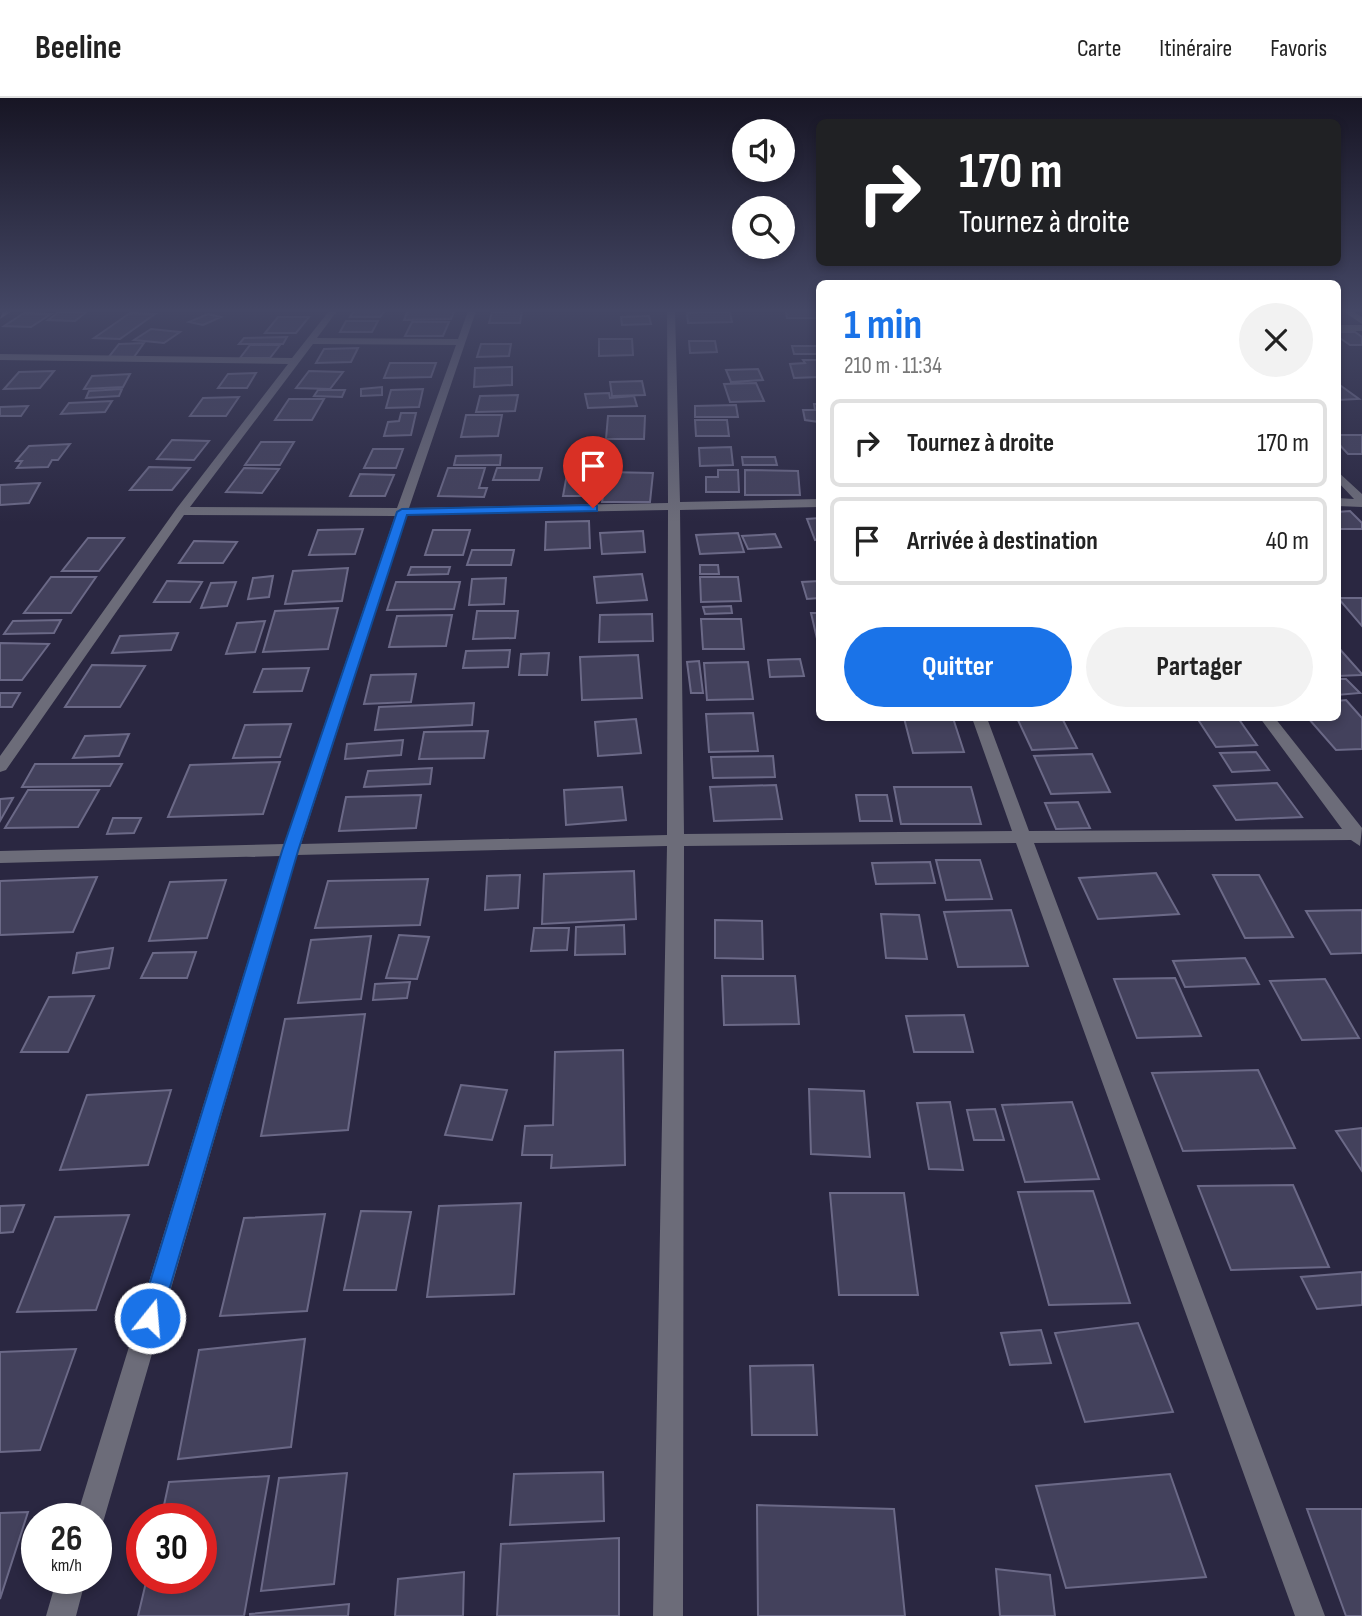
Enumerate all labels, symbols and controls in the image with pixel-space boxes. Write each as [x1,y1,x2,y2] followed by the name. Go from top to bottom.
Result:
[35,28,122,68] text: Beeline
[1077,34,1121,63] text: Carte
[1159,34,1232,63] text: Itinéraire
[1270,34,1327,63] text: Favoris
[732,119,795,259] map controls
[732,119,795,182] button: sound
[959,143,1063,202] text: 170 m
[844,147,935,238] icon: right
[732,196,795,259] button: search
[959,203,1130,242] text: Tournez à droite
[844,300,922,351] text: 1 min
[1239,303,1313,377] button: close
[844,352,942,380] text: 210 m · 11:34
[848,424,886,462] icon: right
[907,428,1054,459] text: Tournez à droite
[1257,428,1309,459] text: 170 m
[563,436,623,508] pin
[574,447,612,485] icon: arrive
[848,522,886,560] icon: arrive
[907,526,1098,557] text: Arrivée à destination
[1266,526,1309,557] text: 40 m
[844,627,1072,707] button: Quitter
[1086,627,1313,707] button: Partager
[113,1281,187,1355] position arrow
[126,1503,217,1594] speed limit sign: 30
[51,1518,82,1561] text: 26
[51,1555,82,1576] text: km/h

